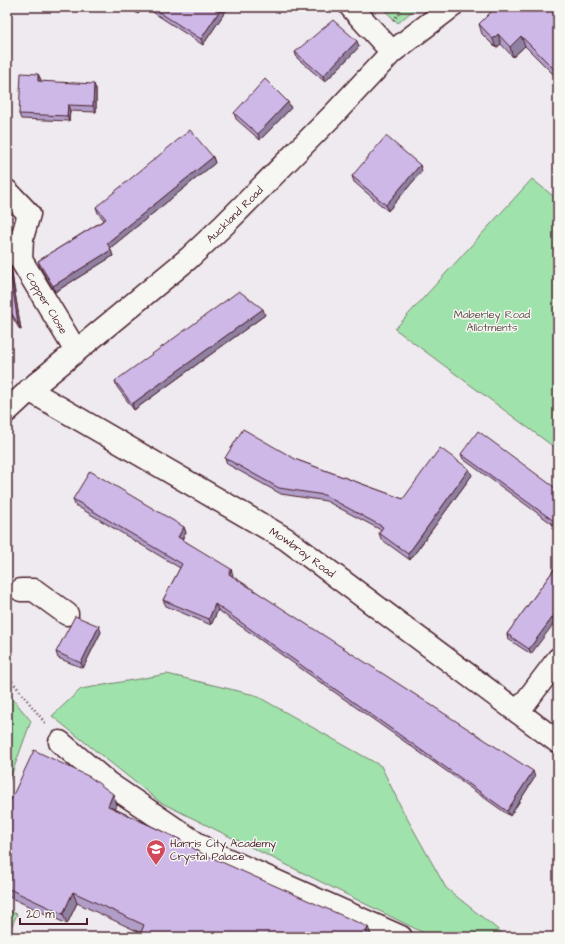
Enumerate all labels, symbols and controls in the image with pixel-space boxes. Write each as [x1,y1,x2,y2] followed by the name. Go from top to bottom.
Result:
[203,182,266,246] street label: Auckland Road
[22,269,71,337] street label: Copper Close
[454,307,531,335] park label: Maberley Road Allotments
[267,523,339,581] street label: Mowbray Road
[170,836,276,865] place label: Harris City Academy Crystal Palace
[145,838,167,866] school or university icon: Harris City Academy Crystal Palace
[20,900,87,926] scale bar
[26,906,55,923] text: 20 m

